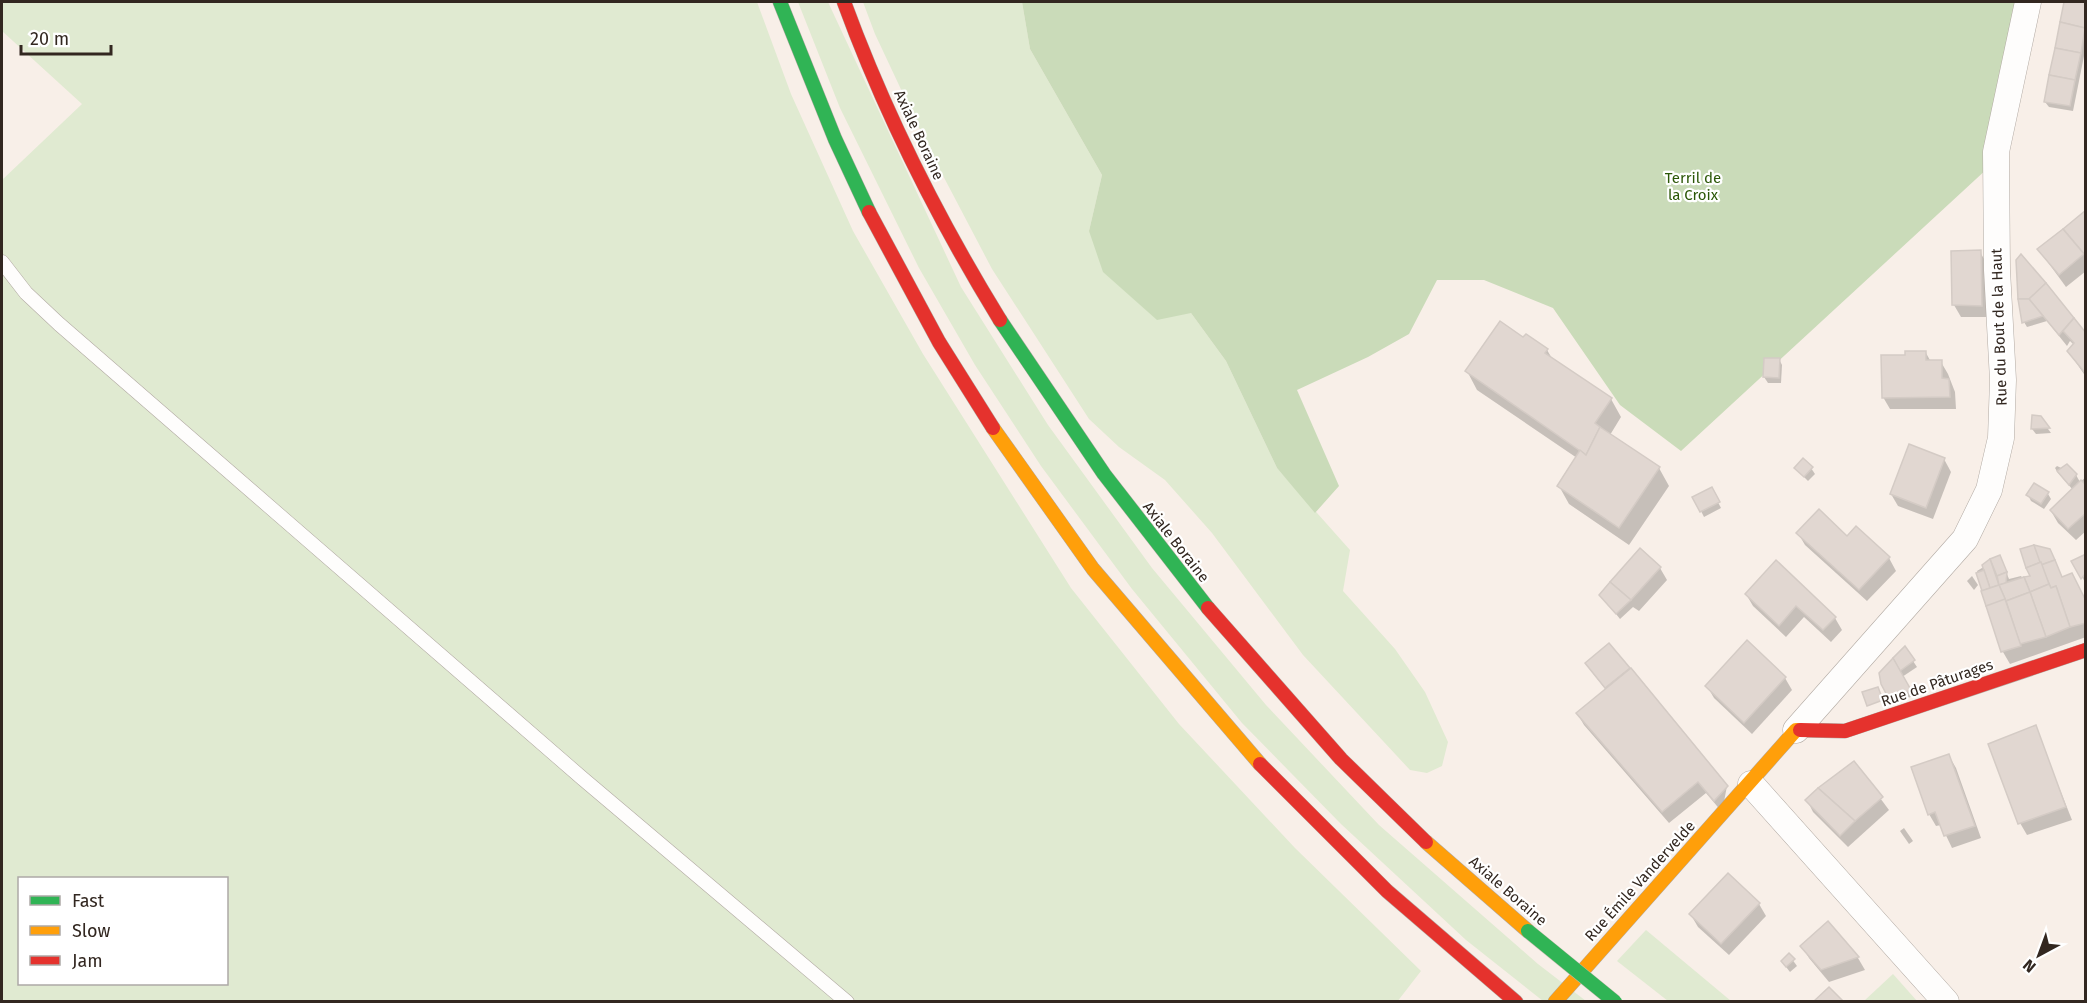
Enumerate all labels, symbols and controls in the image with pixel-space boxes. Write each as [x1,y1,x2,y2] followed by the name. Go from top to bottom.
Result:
[21,18,111,56] scale bar
[30,28,69,50] text: 20 m
[890,87,948,183] street label: Axiale Boraine
[1665,169,1721,204] park label: Terril de la Croix
[1987,247,2011,406] street label: Rue du Bout de la Haut
[1139,498,1213,586] street label: Axiale Boraine
[1879,655,1995,711] street label: Rue de Pâturages
[1581,817,1699,945] street label: Rue Émile Vandervelde
[1465,852,1551,930] street label: Axiale Boraine
[18,877,228,985] legend
[72,890,105,912] text: Fast
[72,920,111,942] text: Slow
[2009,925,2069,985] north arrow
[72,950,103,972] text: Jam
[2019,955,2040,977] text: N

